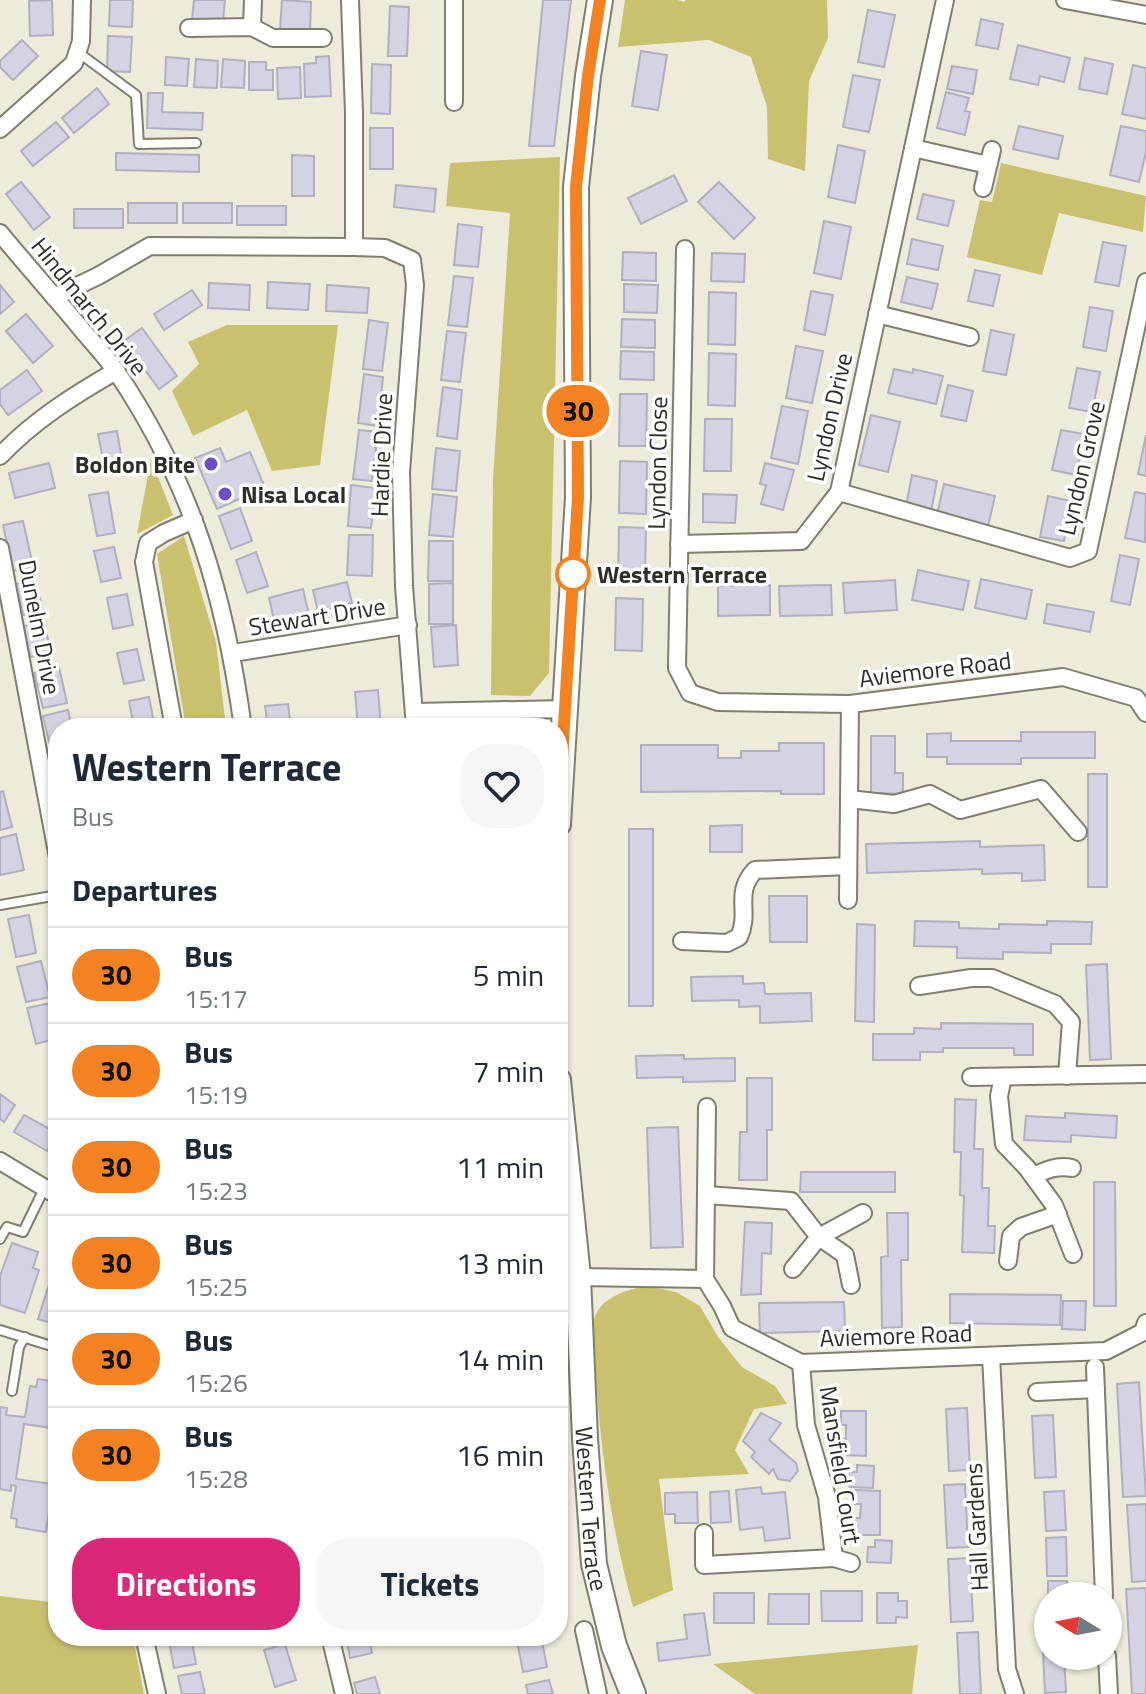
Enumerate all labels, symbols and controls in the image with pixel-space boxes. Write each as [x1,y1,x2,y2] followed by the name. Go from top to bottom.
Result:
[23,229,157,383] street label: Hindmarch Drive
[797,349,861,485] street label: Lyndon Drive
[542,385,614,437] line badge: 30
[562,389,594,432] text: 30
[361,392,401,518] street label: Hardie Drive
[638,396,676,530] street label: Lyndon Close
[1048,397,1114,539] street label: Lyndon Grove
[75,446,195,482] place label: Boldon Bite
[202,455,220,473] marker: Boldon Bite
[241,476,346,512] place label: Nisa Local
[216,485,234,503] marker: Nisa Local
[597,556,767,592] place label: Western Terrace
[9,557,71,697] street label: Dunelm Drive
[556,557,590,591] marker: Western Terrace
[246,587,388,645] street label: Stewart Drive
[857,642,1013,696] street label: Aviemore Road
[72,738,341,796] text: Western Terrace
[460,744,544,828] button: heart
[72,797,114,836] text: Bus
[72,867,217,913] text: Departures
[184,933,233,979] text: Bus
[473,952,544,998] text: 5 min
[100,953,132,996] text: 30
[184,979,248,1018] text: 15:17
[184,1029,233,1075] text: Bus
[473,1048,544,1094] text: 7 min
[100,1049,132,1092] text: 30
[184,1075,248,1114] text: 15:19
[184,1125,233,1171] text: Bus
[456,1144,544,1190] text: 11 min
[100,1145,132,1188] text: 30
[184,1171,248,1210] text: 15:23
[184,1221,233,1267] text: Bus
[456,1240,544,1286] text: 13 min
[100,1241,132,1284] text: 30
[184,1267,248,1306] text: 15:25
[819,1314,973,1356] street label: Aviemore Road
[184,1317,233,1363] text: Bus
[456,1336,544,1382] text: 14 min
[100,1337,132,1380] text: 30
[184,1363,248,1402] text: 15:26
[811,1383,871,1547] street label: Mansfield Court
[184,1413,233,1459] text: Bus
[567,1426,618,1594] street label: Western Terrace
[456,1432,544,1478] text: 16 min
[100,1433,132,1476] text: 30
[184,1459,248,1498] text: 15:28
[955,1462,997,1592] street label: Hall Gardens
[72,1538,300,1630] button: Directions
[316,1538,544,1630] button: Tickets
[1034,1582,1122,1670] north arrow
[1034,1582,1122,1670] map controls

